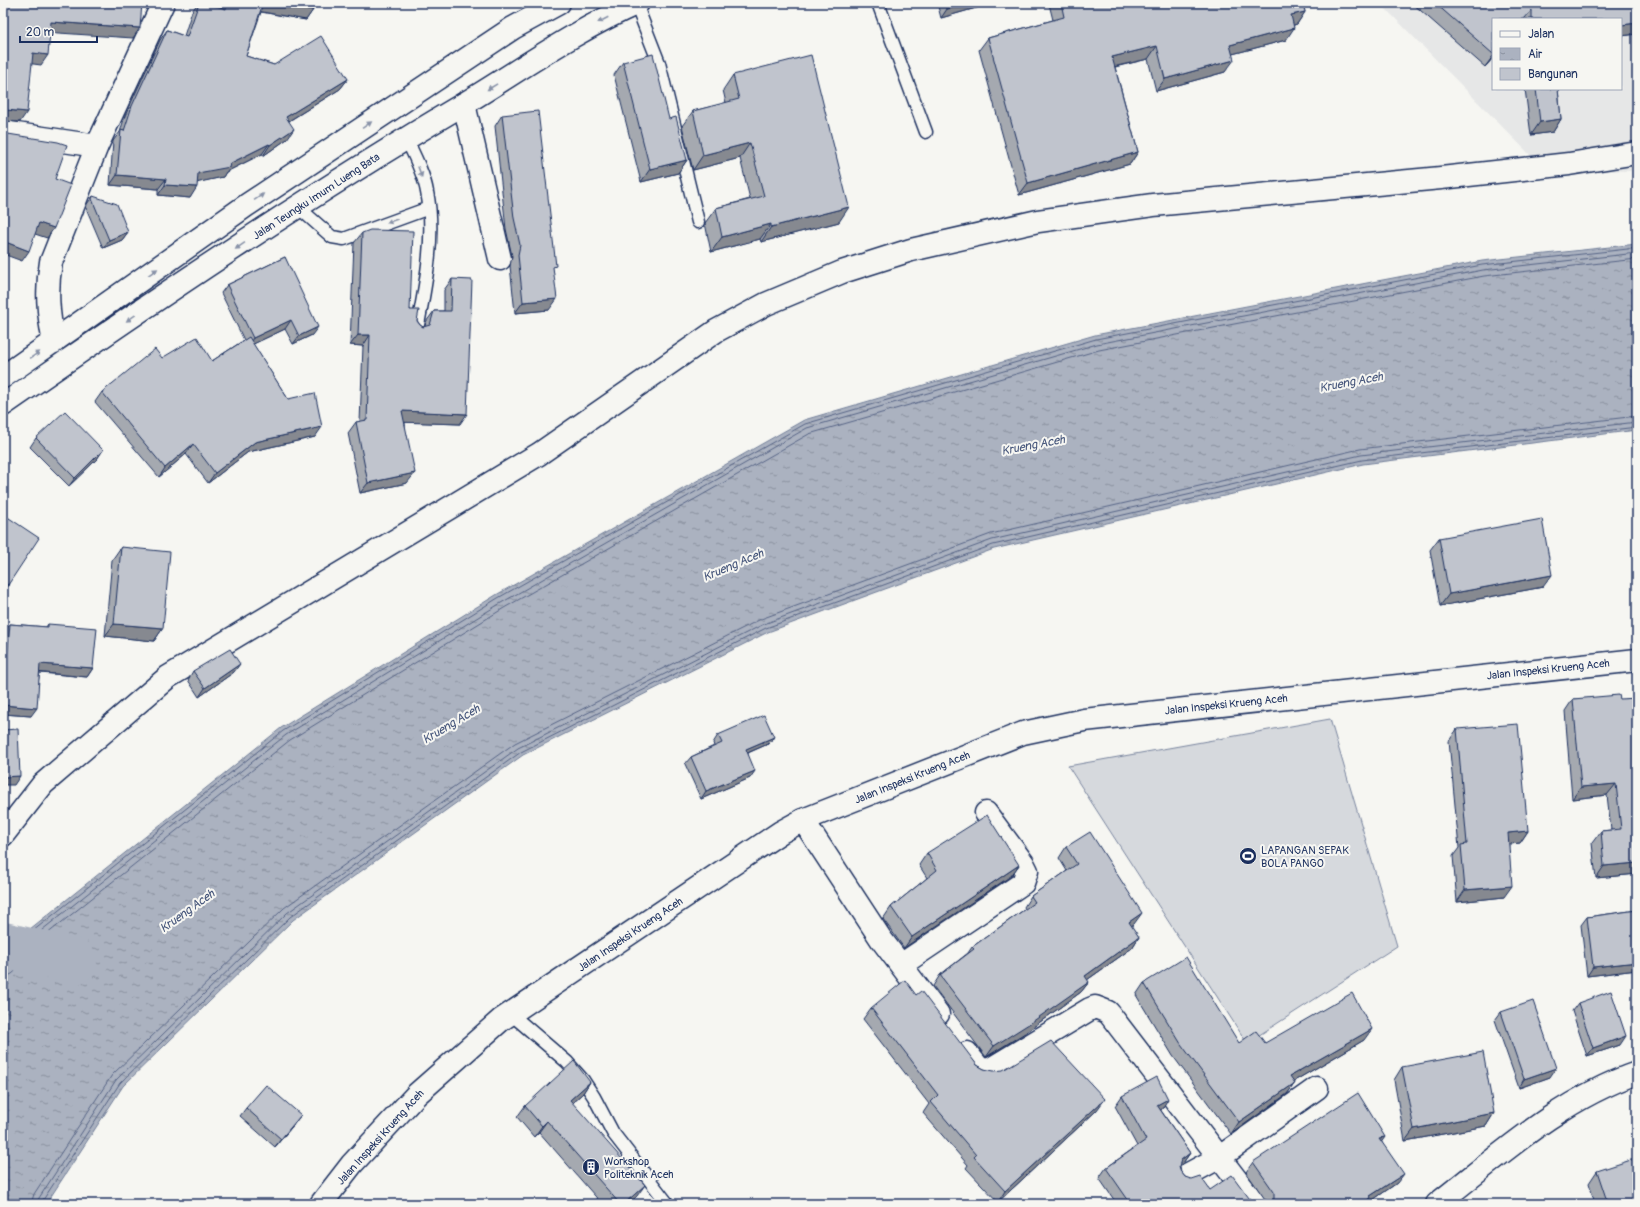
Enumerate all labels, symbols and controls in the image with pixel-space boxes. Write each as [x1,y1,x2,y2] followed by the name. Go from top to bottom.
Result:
[597,17,609,23] one-way arrow
[20,18,97,44] scale bar
[1492,18,1622,90] legend
[26,25,55,40] text: 20 m
[1528,27,1554,42] text: Jalan
[1528,47,1543,62] text: Air
[1528,67,1578,82] text: Bangunan
[486,83,498,90] one-way arrow
[362,121,372,129] one-way arrow
[250,150,382,242] street label: Jalan Teungku Imum Lueng Bata
[418,166,424,178] one-way arrow
[253,194,265,201] one-way arrow
[386,218,398,224] one-way arrow
[234,242,245,250] one-way arrow
[148,268,158,276] one-way arrow
[126,314,136,322] one-way arrow
[30,351,40,359] one-way arrow
[1318,369,1385,396] water label: Krueng Aceh
[1000,432,1067,459] water label: Krueng Aceh
[701,545,767,585] water label: Krueng Aceh
[1486,657,1610,682] street label: Jalan Inspeksi Krueng Aceh
[1164,692,1288,717] street label: Jalan Inspeksi Krueng Aceh
[420,701,484,747] water label: Krueng Aceh
[852,748,972,807] street label: Jalan Inspeksi Krueng Aceh
[1261,844,1349,870] place label: LAPANGAN SEPAK BOLA PANGO
[1238,846,1258,866] sports icon: LAPANGAN SEPAK BOLA PANGO
[157,886,219,936] water label: Krueng Aceh
[575,894,685,974] street label: Jalan Inspeksi Krueng Aceh
[334,1087,427,1188] street label: Jalan Inspeksi Krueng Aceh
[604,1155,673,1181] place label: Workshop Politeknik Aceh
[581,1157,601,1177] building icon: Workshop Politeknik Aceh

